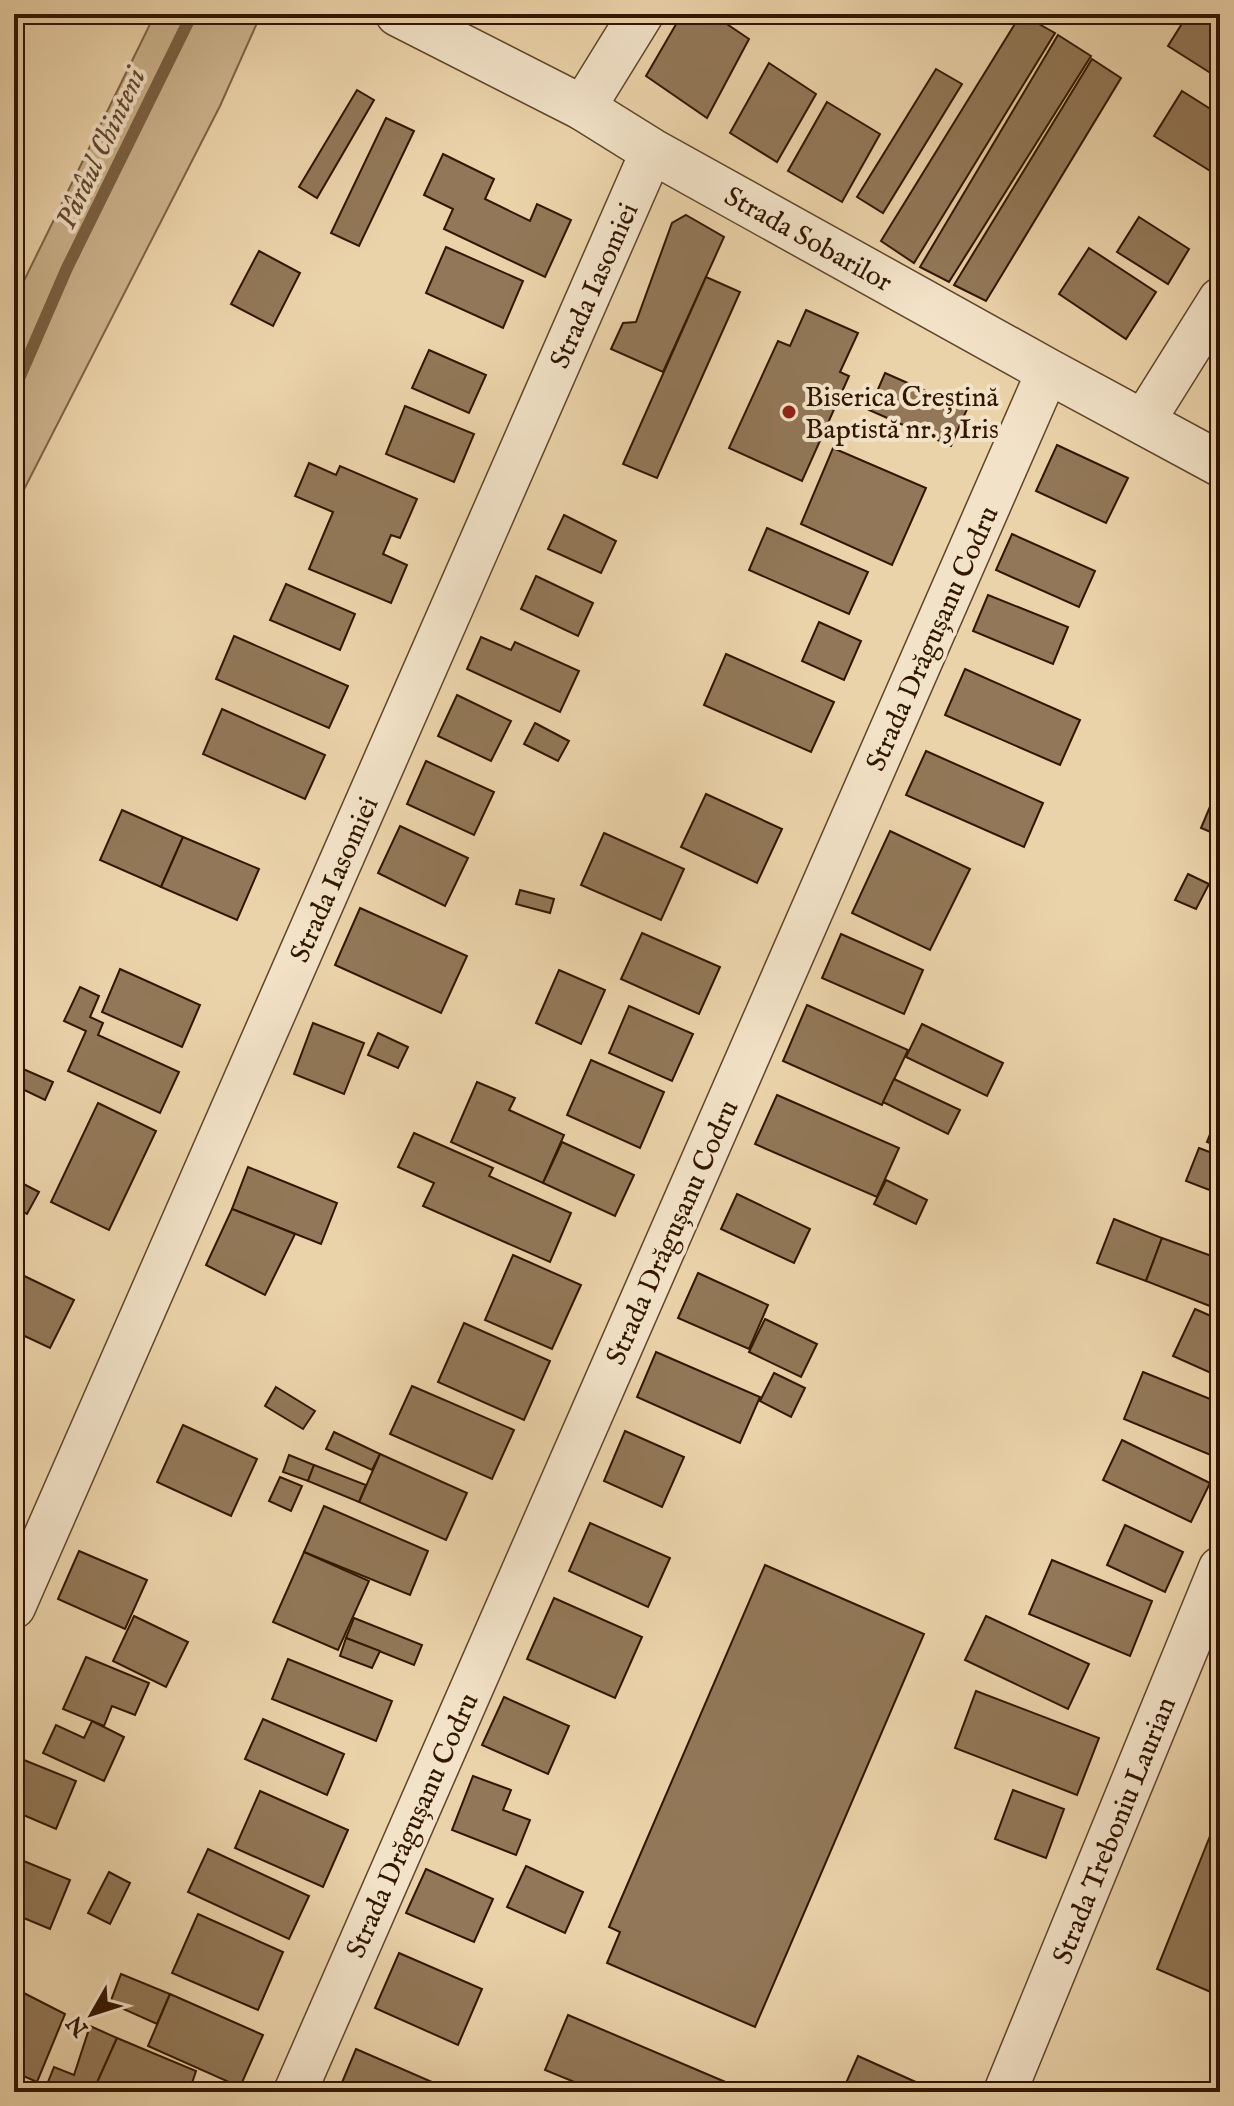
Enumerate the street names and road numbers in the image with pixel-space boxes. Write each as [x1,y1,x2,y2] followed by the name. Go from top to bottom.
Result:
[718,180,898,301] street label: Strada Sobarilor
[543,198,647,374] street label: Strada Iasomiei
[859,501,1007,777] street label: Strada Drăgușanu Codru
[283,792,387,968] street label: Strada Iasomiei
[599,1095,747,1371] street label: Strada Drăgușanu Codru
[339,1688,487,1964] street label: Strada Drăgușanu Codru
[1046,1692,1185,1970] street label: Strada Treboniu Laurian

